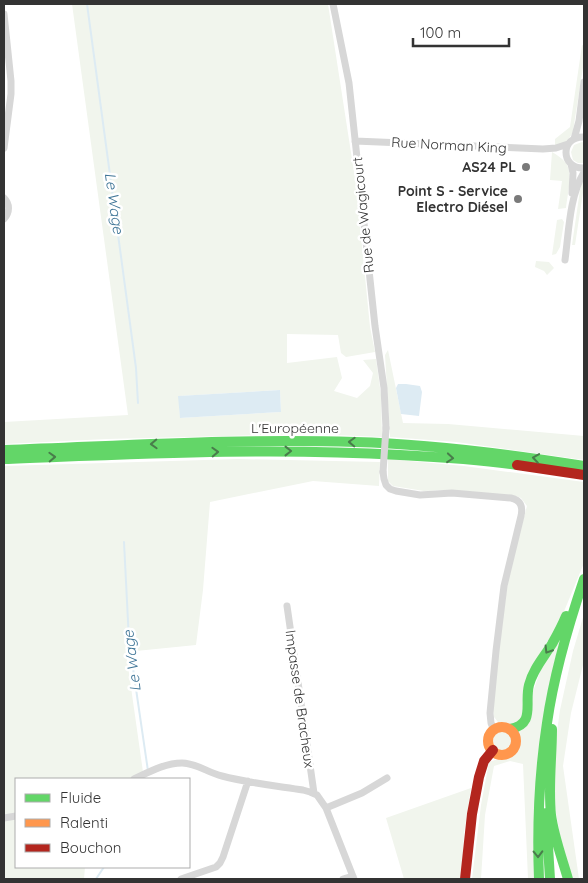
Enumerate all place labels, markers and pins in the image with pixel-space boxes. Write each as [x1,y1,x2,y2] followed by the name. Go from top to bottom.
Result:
[462,158,516,176] place label: AS24 PL
[520,161,532,173] marker: AS24 PL
[398,182,508,216] place label: Point S - Service Electro Diésel
[512,193,524,205] marker: Point S - Service Electro Diésel

